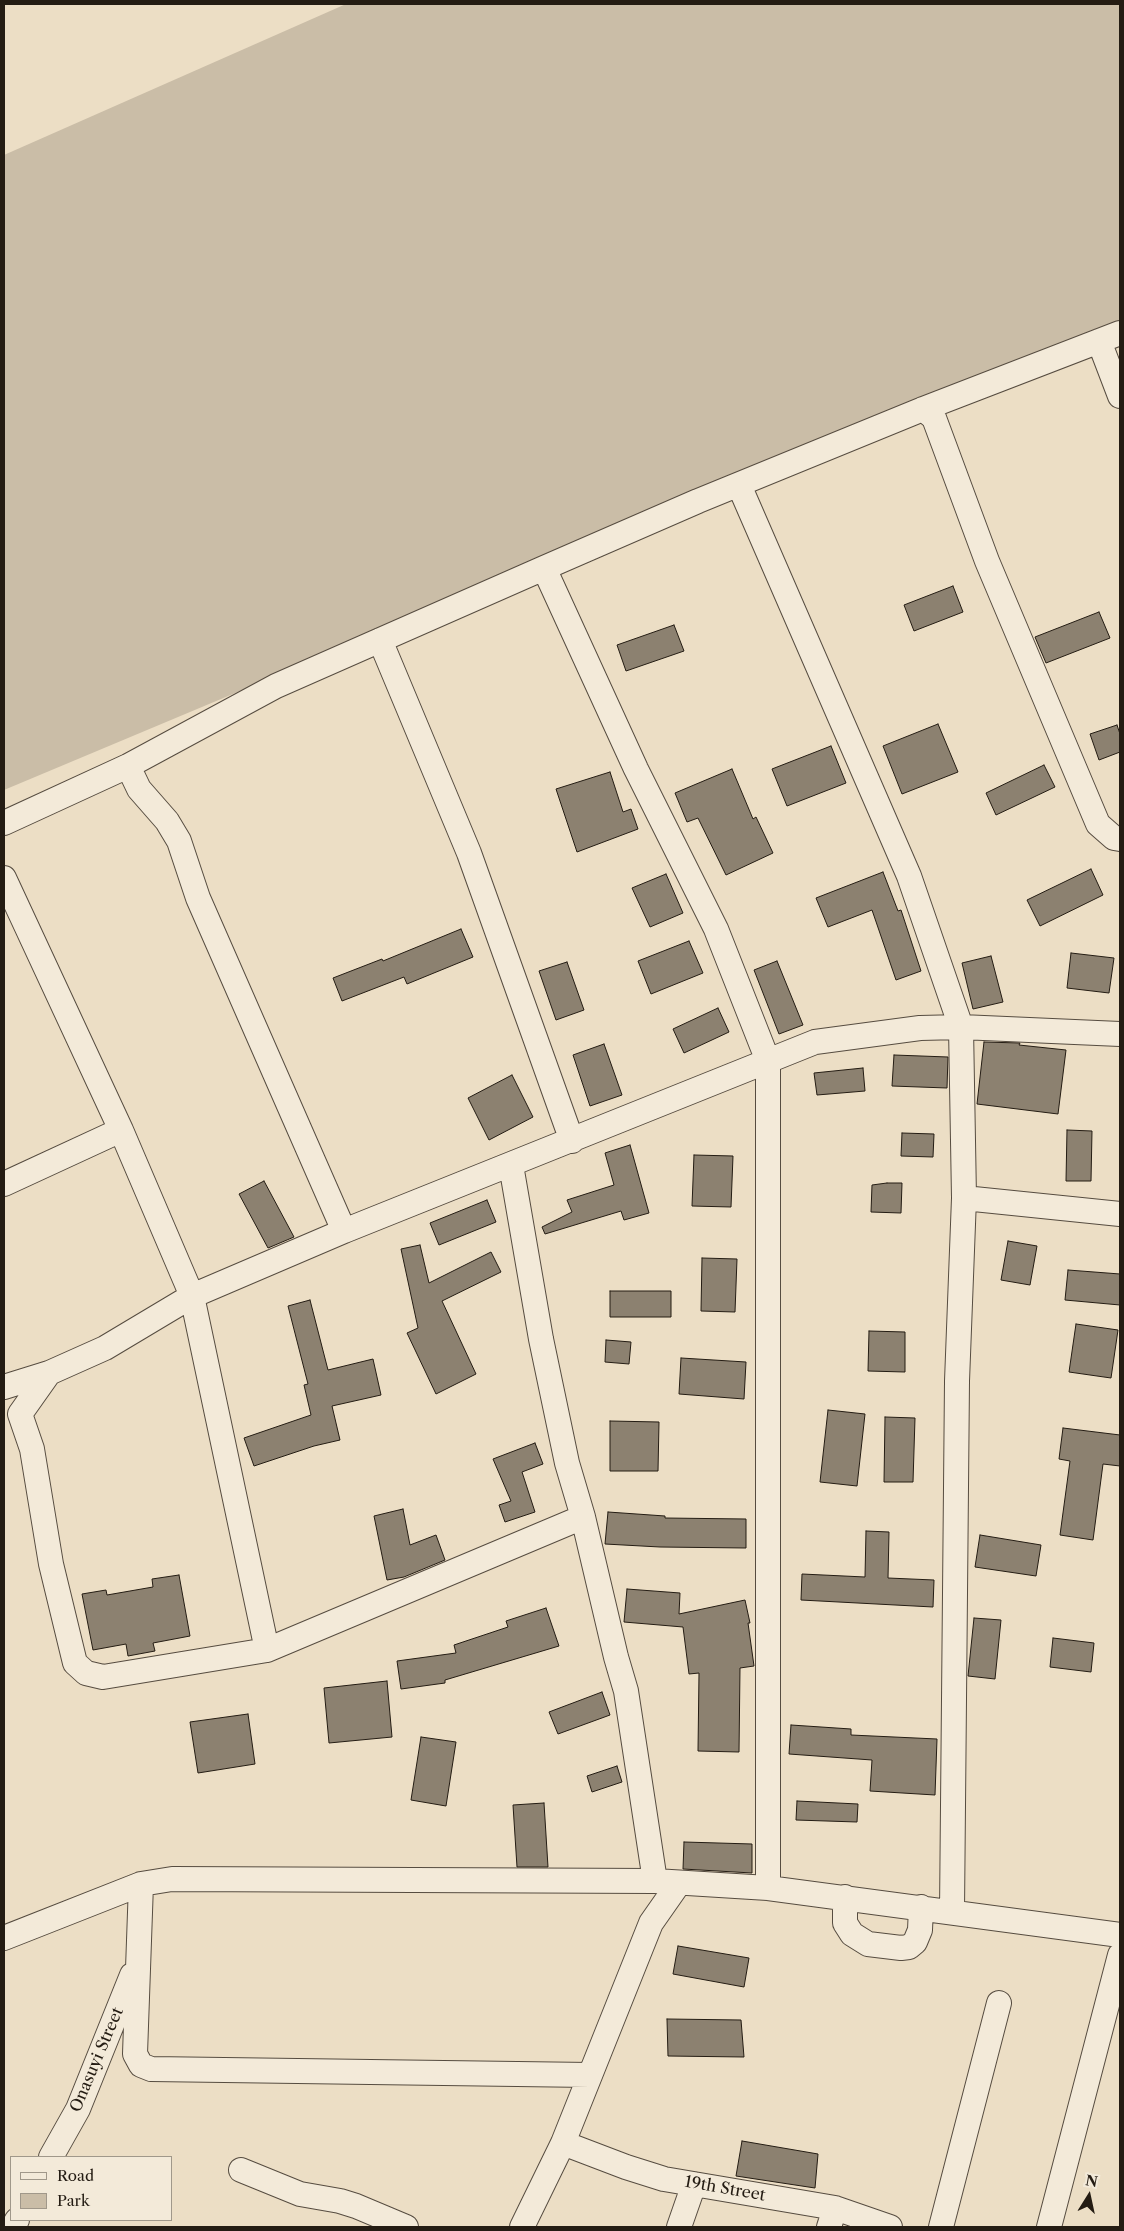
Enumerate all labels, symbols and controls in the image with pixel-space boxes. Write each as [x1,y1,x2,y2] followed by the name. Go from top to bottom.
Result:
[66,2005,128,2115] street label: Onasuyi Street
[10,2156,172,2221] legend
[57,2166,94,2185] text: Road
[1064,2171,1114,2221] north arrow
[1084,2171,1099,2191] text: N
[683,2172,767,2206] street label: 19th Street
[57,2191,90,2210] text: Park

